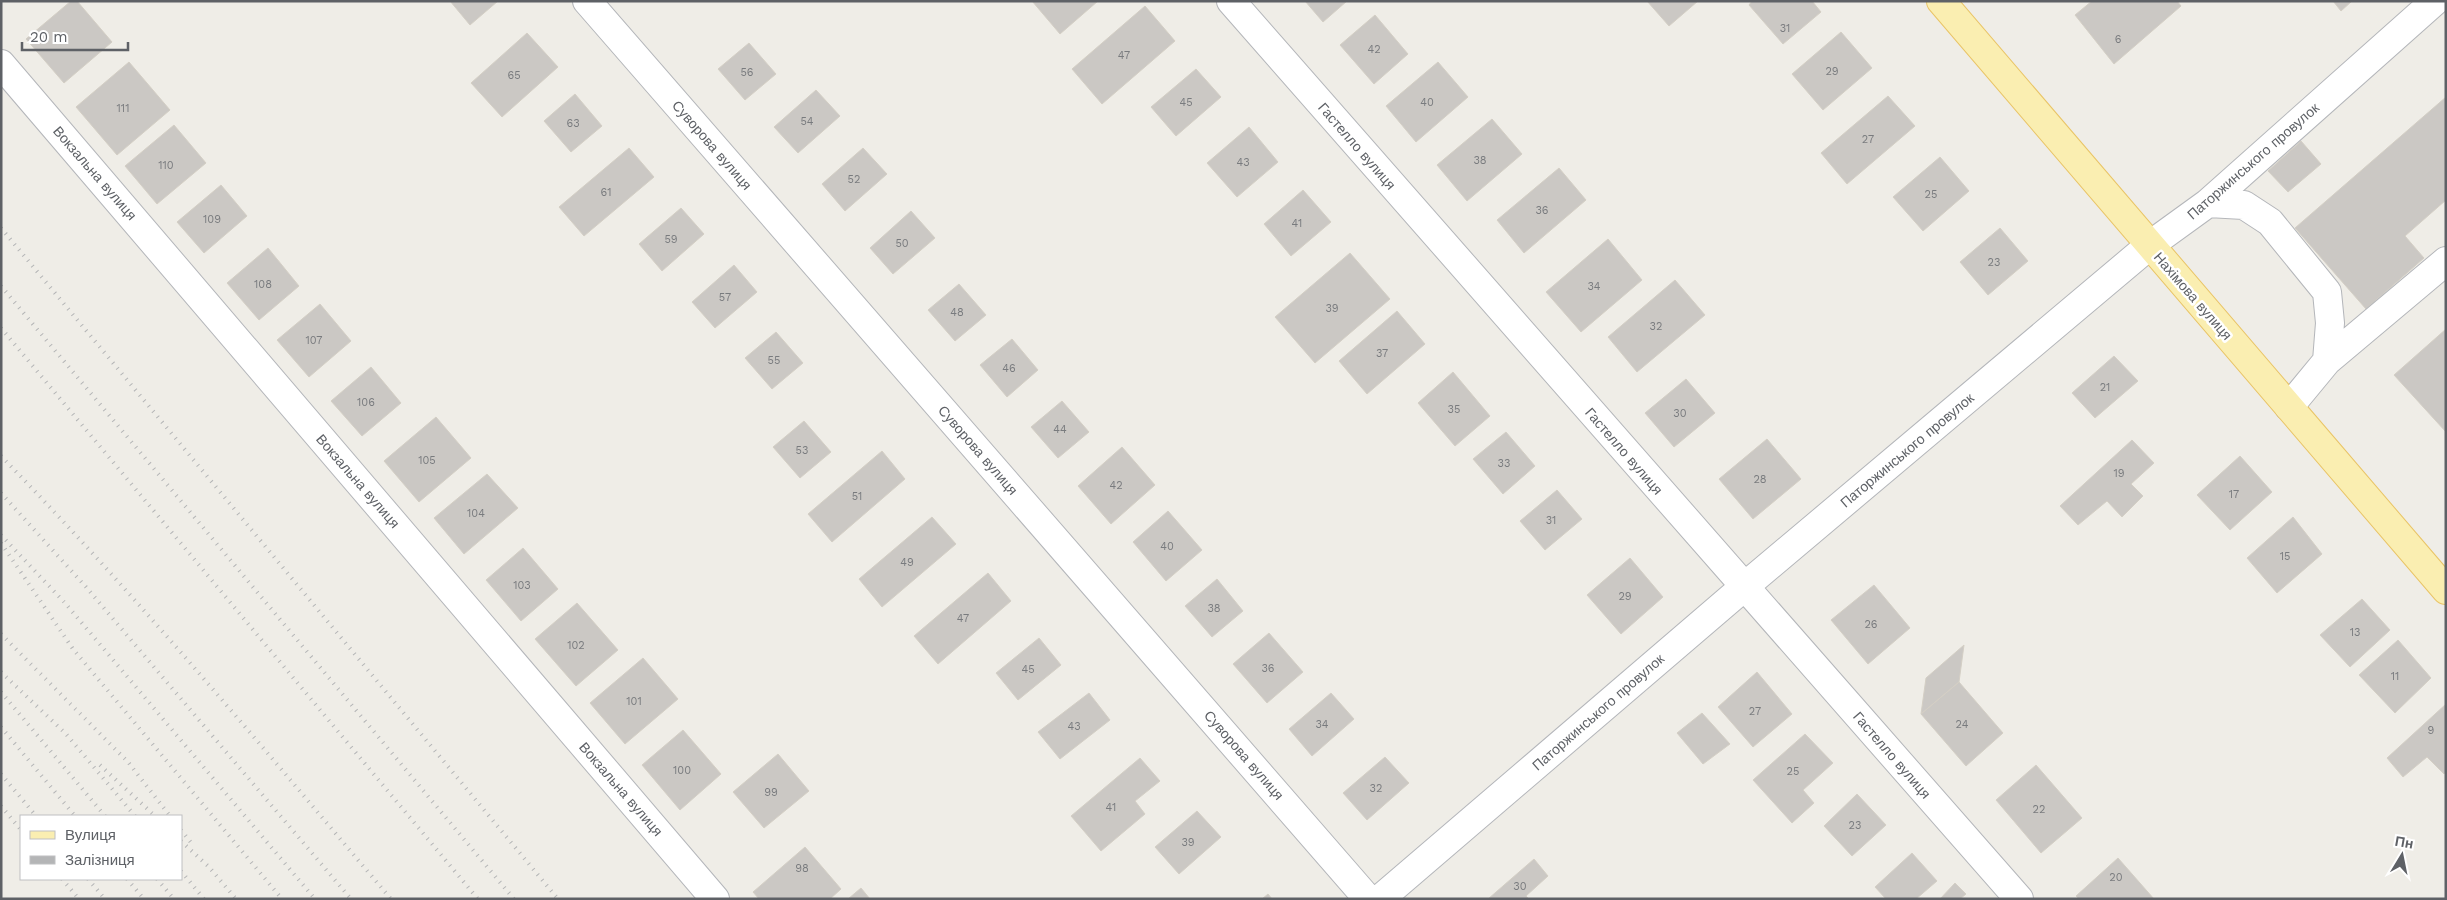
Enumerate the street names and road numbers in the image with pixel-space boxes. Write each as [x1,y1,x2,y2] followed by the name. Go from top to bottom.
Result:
[669,97,755,193] street label: Суворова вулиця
[1315,99,1399,193] street label: Гастелло вулиця
[2184,99,2323,223] street label: Паторжинського провулок
[50,123,140,223] street label: Вокзальна вулиця
[2151,249,2235,343] street label: Нахімова вулиця
[1837,389,1978,511] street label: Паторжинського провулок
[935,402,1021,498] street label: Суворова вулиця
[1582,404,1666,498] street label: Гастелло вулиця
[313,431,403,531] street label: Вокзальна вулиця
[1529,650,1668,774] street label: Паторжинського провулок
[1201,707,1287,803] street label: Суворова вулиця
[1850,708,1934,802] street label: Гастелло вулиця
[576,739,666,839] street label: Вокзальна вулиця

